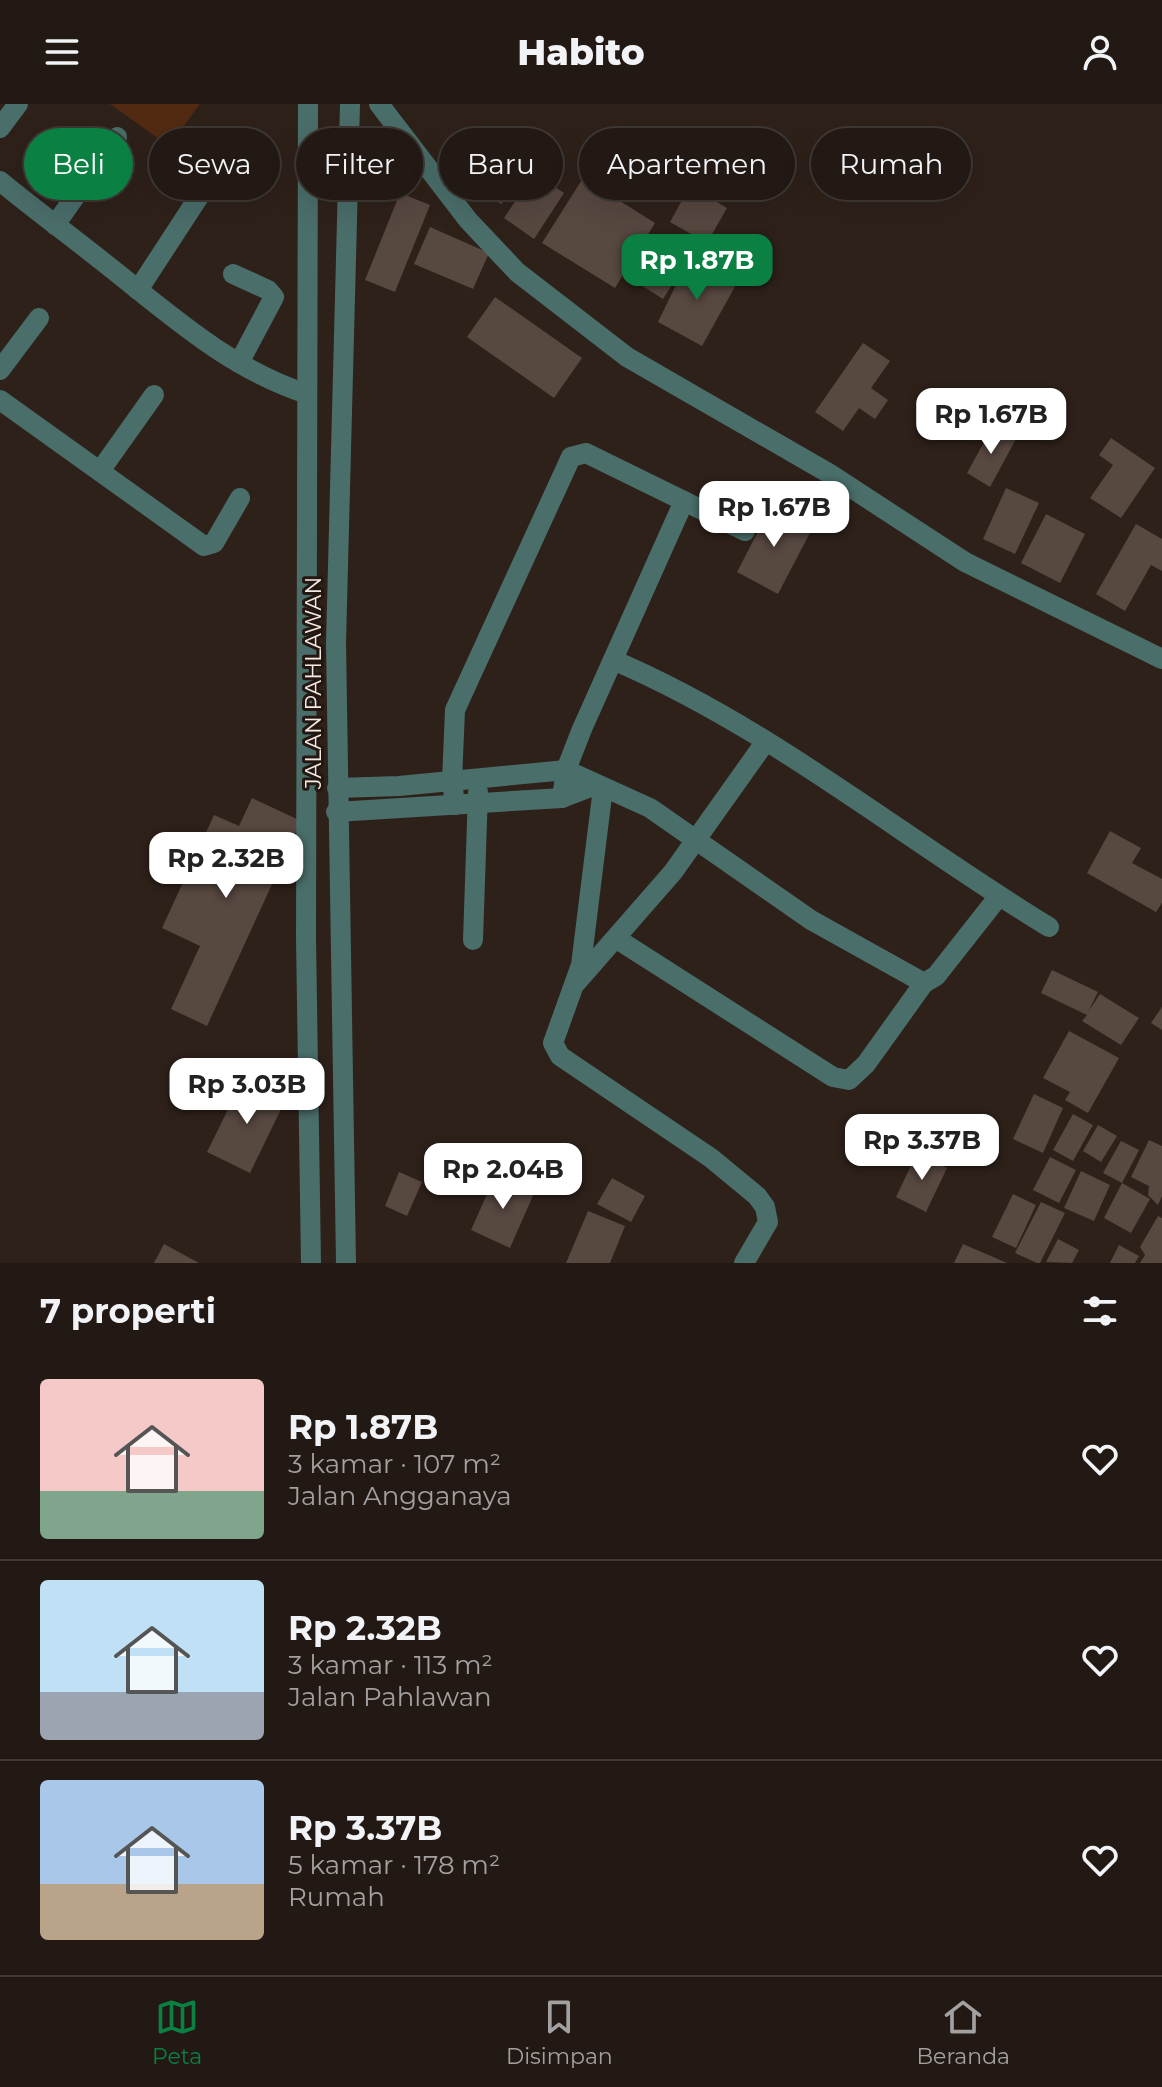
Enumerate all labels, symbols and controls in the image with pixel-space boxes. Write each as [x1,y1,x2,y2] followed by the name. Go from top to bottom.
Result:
[40,30,84,74] icon: menu
[517,30,645,74] text: Habito
[1078,30,1122,74] icon: person
[24,128,133,200] chip: Beli
[149,128,280,200] chip: Sewa
[296,128,423,200] chip: Filter
[439,128,563,200] chip: Baru
[579,128,795,200] chip: Apartemen
[811,128,971,200] chip: Rumah
[614,234,780,302] pin: Rp 1.87B
[640,244,754,276] text: Rp 1.87B
[908,388,1074,456] pin: Rp 1.67B
[934,398,1048,430] text: Rp 1.67B
[691,481,857,549] pin: Rp 1.67B
[717,491,831,523] text: Rp 1.67B
[300,577,327,790] street label: JALAN PAHLAWAN
[143,832,309,900] pin: Rp 2.32B
[167,842,285,874] text: Rp 2.32B
[164,1058,330,1126] pin: Rp 3.03B
[188,1068,306,1100] text: Rp 3.03B
[839,1114,1005,1182] pin: Rp 3.37B
[863,1124,981,1156] text: Rp 3.37B
[420,1143,586,1211] pin: Rp 2.04B
[442,1153,564,1185] text: Rp 2.04B
[1078,1289,1122,1333] icon: filters
[40,1290,216,1332] text: 7 properti
[288,1406,438,1448] text: Rp 1.87B
[104,1411,200,1507] icon: home
[1078,1437,1122,1481] icon: heart
[288,1448,501,1480] text: 3 kamar · 107 m²
[288,1480,512,1512] text: Jalan Angganaya
[288,1607,442,1649] text: Rp 2.32B
[104,1612,200,1708] icon: home
[1078,1638,1122,1682] icon: heart
[288,1649,493,1681] text: 3 kamar · 113 m²
[288,1681,492,1713] text: Jalan Pahlawan
[288,1807,442,1849] text: Rp 3.37B
[104,1812,200,1908] icon: home
[1078,1838,1122,1882] icon: heart
[288,1849,500,1881] text: 5 kamar · 178 m²
[288,1881,385,1913] text: Rumah
[152,1995,202,2070] tab: Peta
[506,1995,613,2070] tab: Disimpan
[917,1995,1010,2070] tab: Beranda

